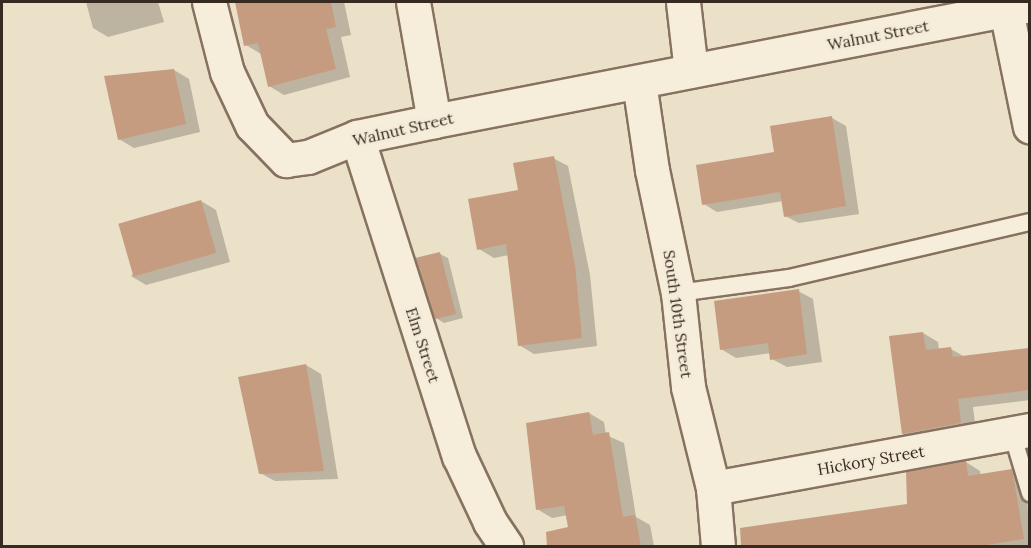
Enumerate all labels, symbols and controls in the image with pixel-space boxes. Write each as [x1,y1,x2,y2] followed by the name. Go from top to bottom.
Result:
[826,16,930,54] street label: Walnut Street
[351,108,455,150] street label: Walnut Street
[660,249,696,379] street label: South 10th Street
[402,305,444,385] street label: Elm Street
[816,441,926,479] street label: Hickory Street

